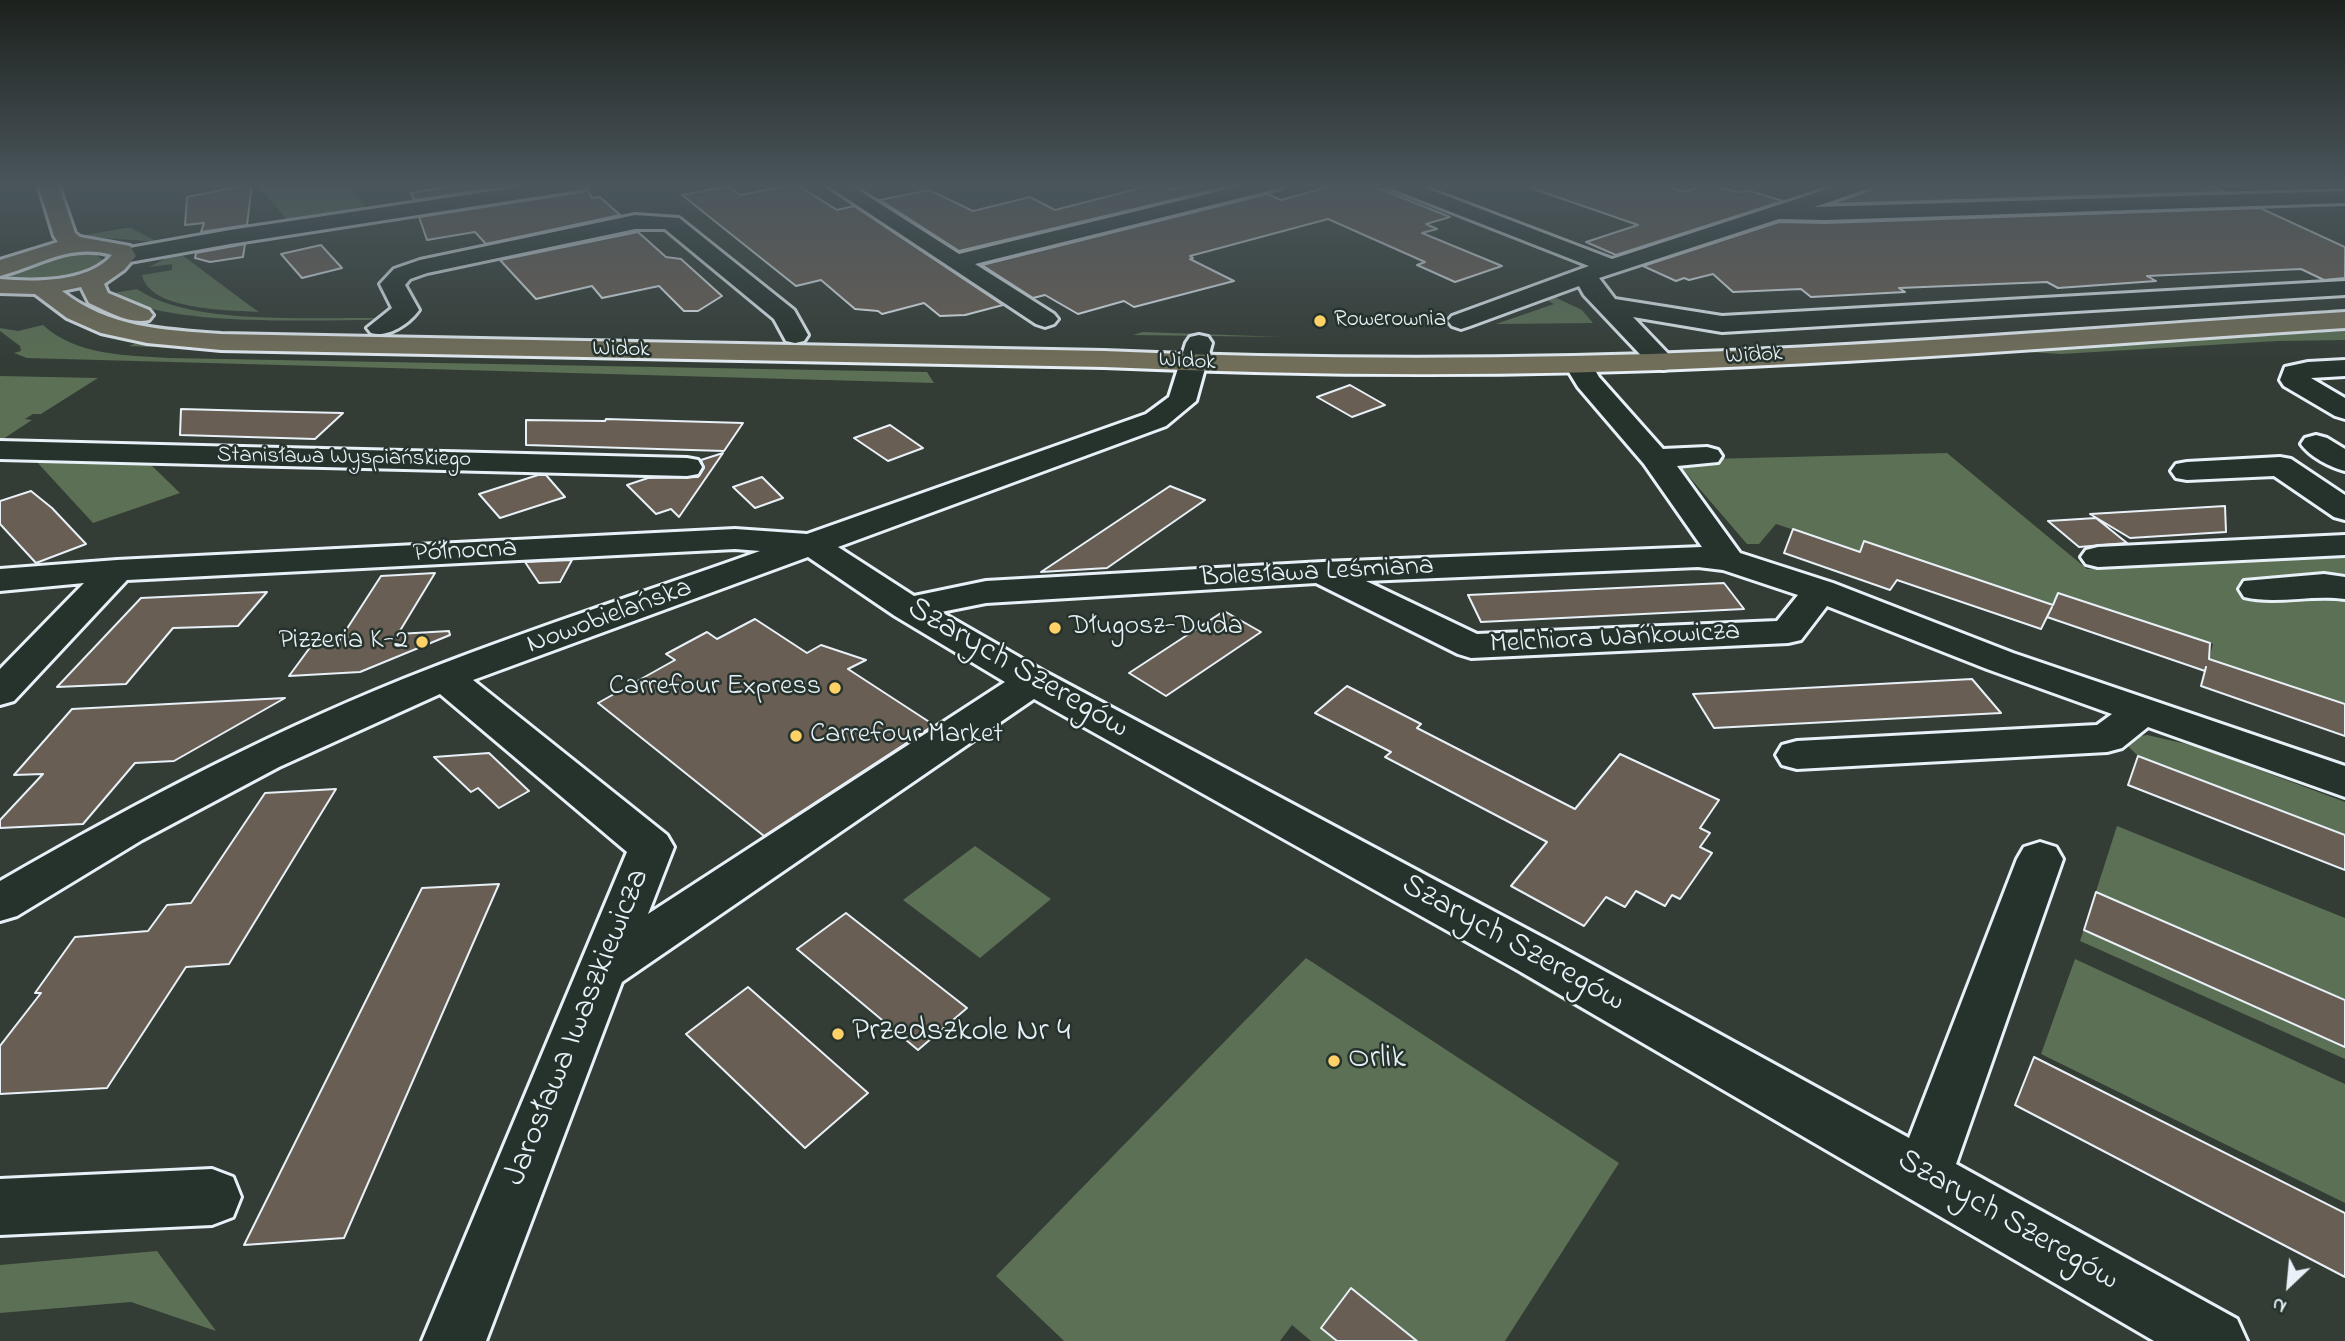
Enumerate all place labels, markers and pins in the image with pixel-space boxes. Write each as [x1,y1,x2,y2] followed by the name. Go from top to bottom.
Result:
[1334,307,1446,335] place label: Rowerownia
[1312,313,1328,329] marker: Rowerownia
[1069,611,1243,645] place label: Długosz-Duda
[1047,620,1063,636] marker: Długosz-Duda
[279,625,408,659] place label: Pizzeria K-2
[414,634,430,650] marker: Pizzeria K-2
[609,671,821,705] place label: Carrefour Express
[827,680,843,696] marker: Carrefour Express
[810,719,1003,753] place label: Carrefour Market
[788,728,804,744] marker: Carrefour Market
[852,1014,1071,1054] place label: Przedszkole Nr 4
[830,1026,846,1042] marker: Przedszkole Nr 4
[1348,1041,1406,1081] place label: Orlik
[1326,1053,1342,1069] marker: Orlik

